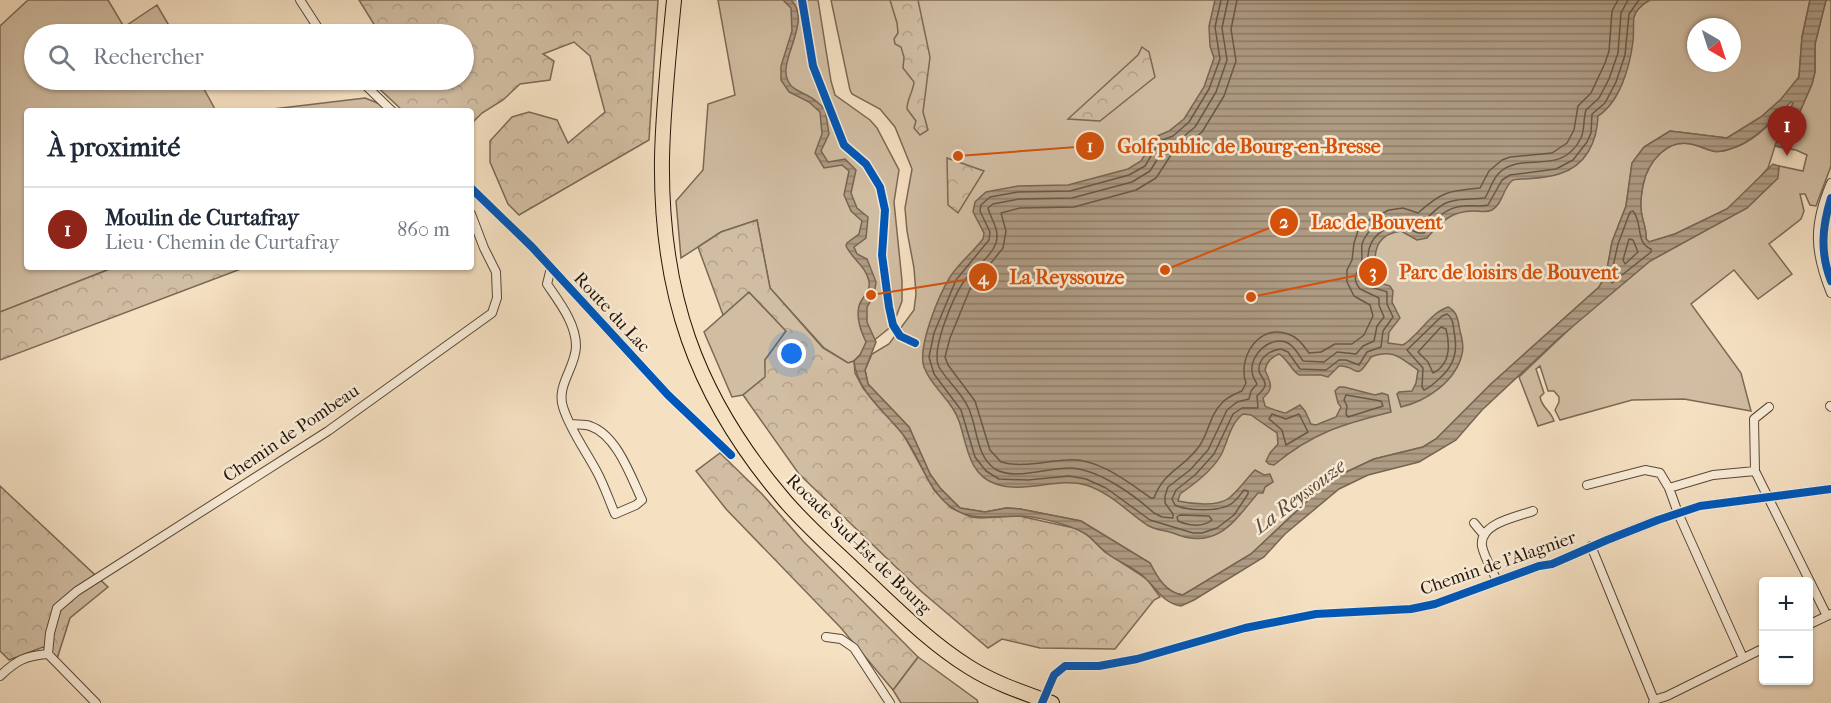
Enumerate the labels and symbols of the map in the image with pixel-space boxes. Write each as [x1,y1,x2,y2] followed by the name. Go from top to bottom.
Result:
[1687,18,1741,72] north arrow
[1768,106,1806,156] pin: 1
[1075,127,1393,165] callout: Golf public de Bourg-en-Bresse
[1117,135,1381,158] text: Golf public de Bourg-en-Bresse
[1087,136,1093,157] text: 1
[1269,203,1455,241] callout: Lac de Bouvent
[1311,211,1444,234] text: Lac de Bouvent
[1279,212,1289,233] text: 2
[1358,253,1631,291] callout: Parc de loisirs de Bouvent
[968,258,1136,296] callout: La Reyssouze
[1399,261,1620,284] text: Parc de loisirs de Bouvent
[1369,262,1377,283] text: 3
[1010,266,1125,289] text: La Reyssouze
[569,268,654,357] street label: Route du Lac
[977,268,990,289] text: 4
[777,339,806,368] your location
[219,380,363,487] street label: Chemin de Pombeau
[1247,454,1350,540] water label: La Reyssouze
[782,470,936,619] street label: Rocade Sud-Est de Bourg
[1418,527,1579,600] street label: Chemin de l'Alagnier

